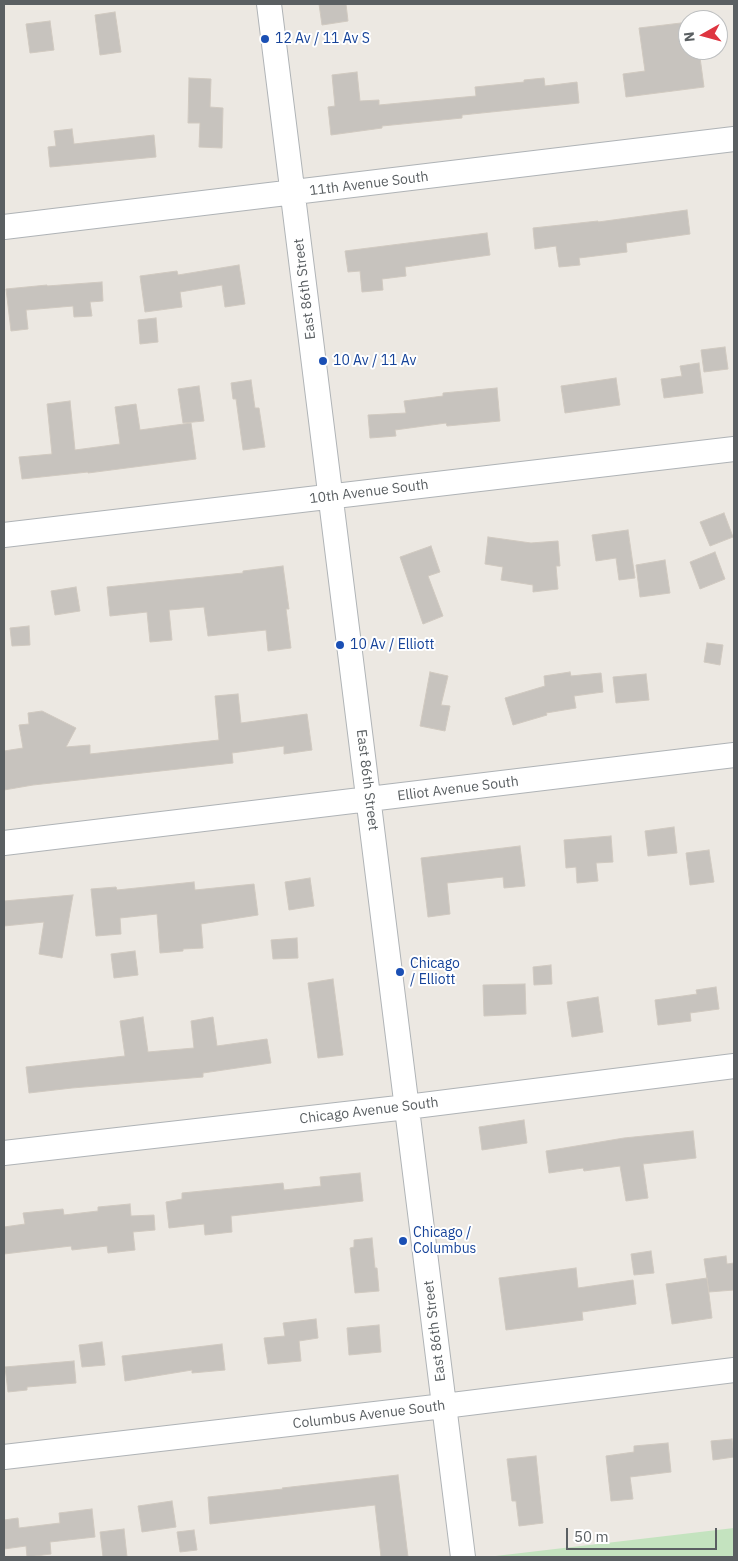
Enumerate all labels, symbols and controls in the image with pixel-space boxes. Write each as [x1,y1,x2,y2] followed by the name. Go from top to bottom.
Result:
[678,10,728,60] north arrow
[275,31,370,47] place label: 12 Av / 11 Av S
[680,31,699,43] text: N
[259,33,271,45] marker: 12 Av / 11 Av S
[309,168,429,200] street label: 11th Avenue South
[290,237,320,341] street label: East 86th Street
[333,353,416,369] place label: 10 Av / 11 Av
[317,355,329,367] marker: 10 Av / 11 Av
[309,476,429,508] street label: 10th Avenue South
[350,637,434,653] place label: 10 Av / Elliott
[334,639,346,651] marker: 10 Av / Elliott
[352,728,382,832] street label: East 86th Street
[396,773,520,805] street label: Elliot Avenue South
[410,956,460,989] place label: Chicago / Elliott
[394,966,406,978] marker: Chicago / Elliott
[299,1094,439,1128] street label: Chicago Avenue South
[413,1225,476,1258] place label: Chicago / Columbus
[397,1235,409,1247] marker: Chicago / Columbus
[420,1279,450,1383] street label: East 86th Street
[292,1397,446,1433] street label: Columbus Avenue South
[568,1518,719,1550] scale bar
[574,1527,609,1546] text: 50 m

